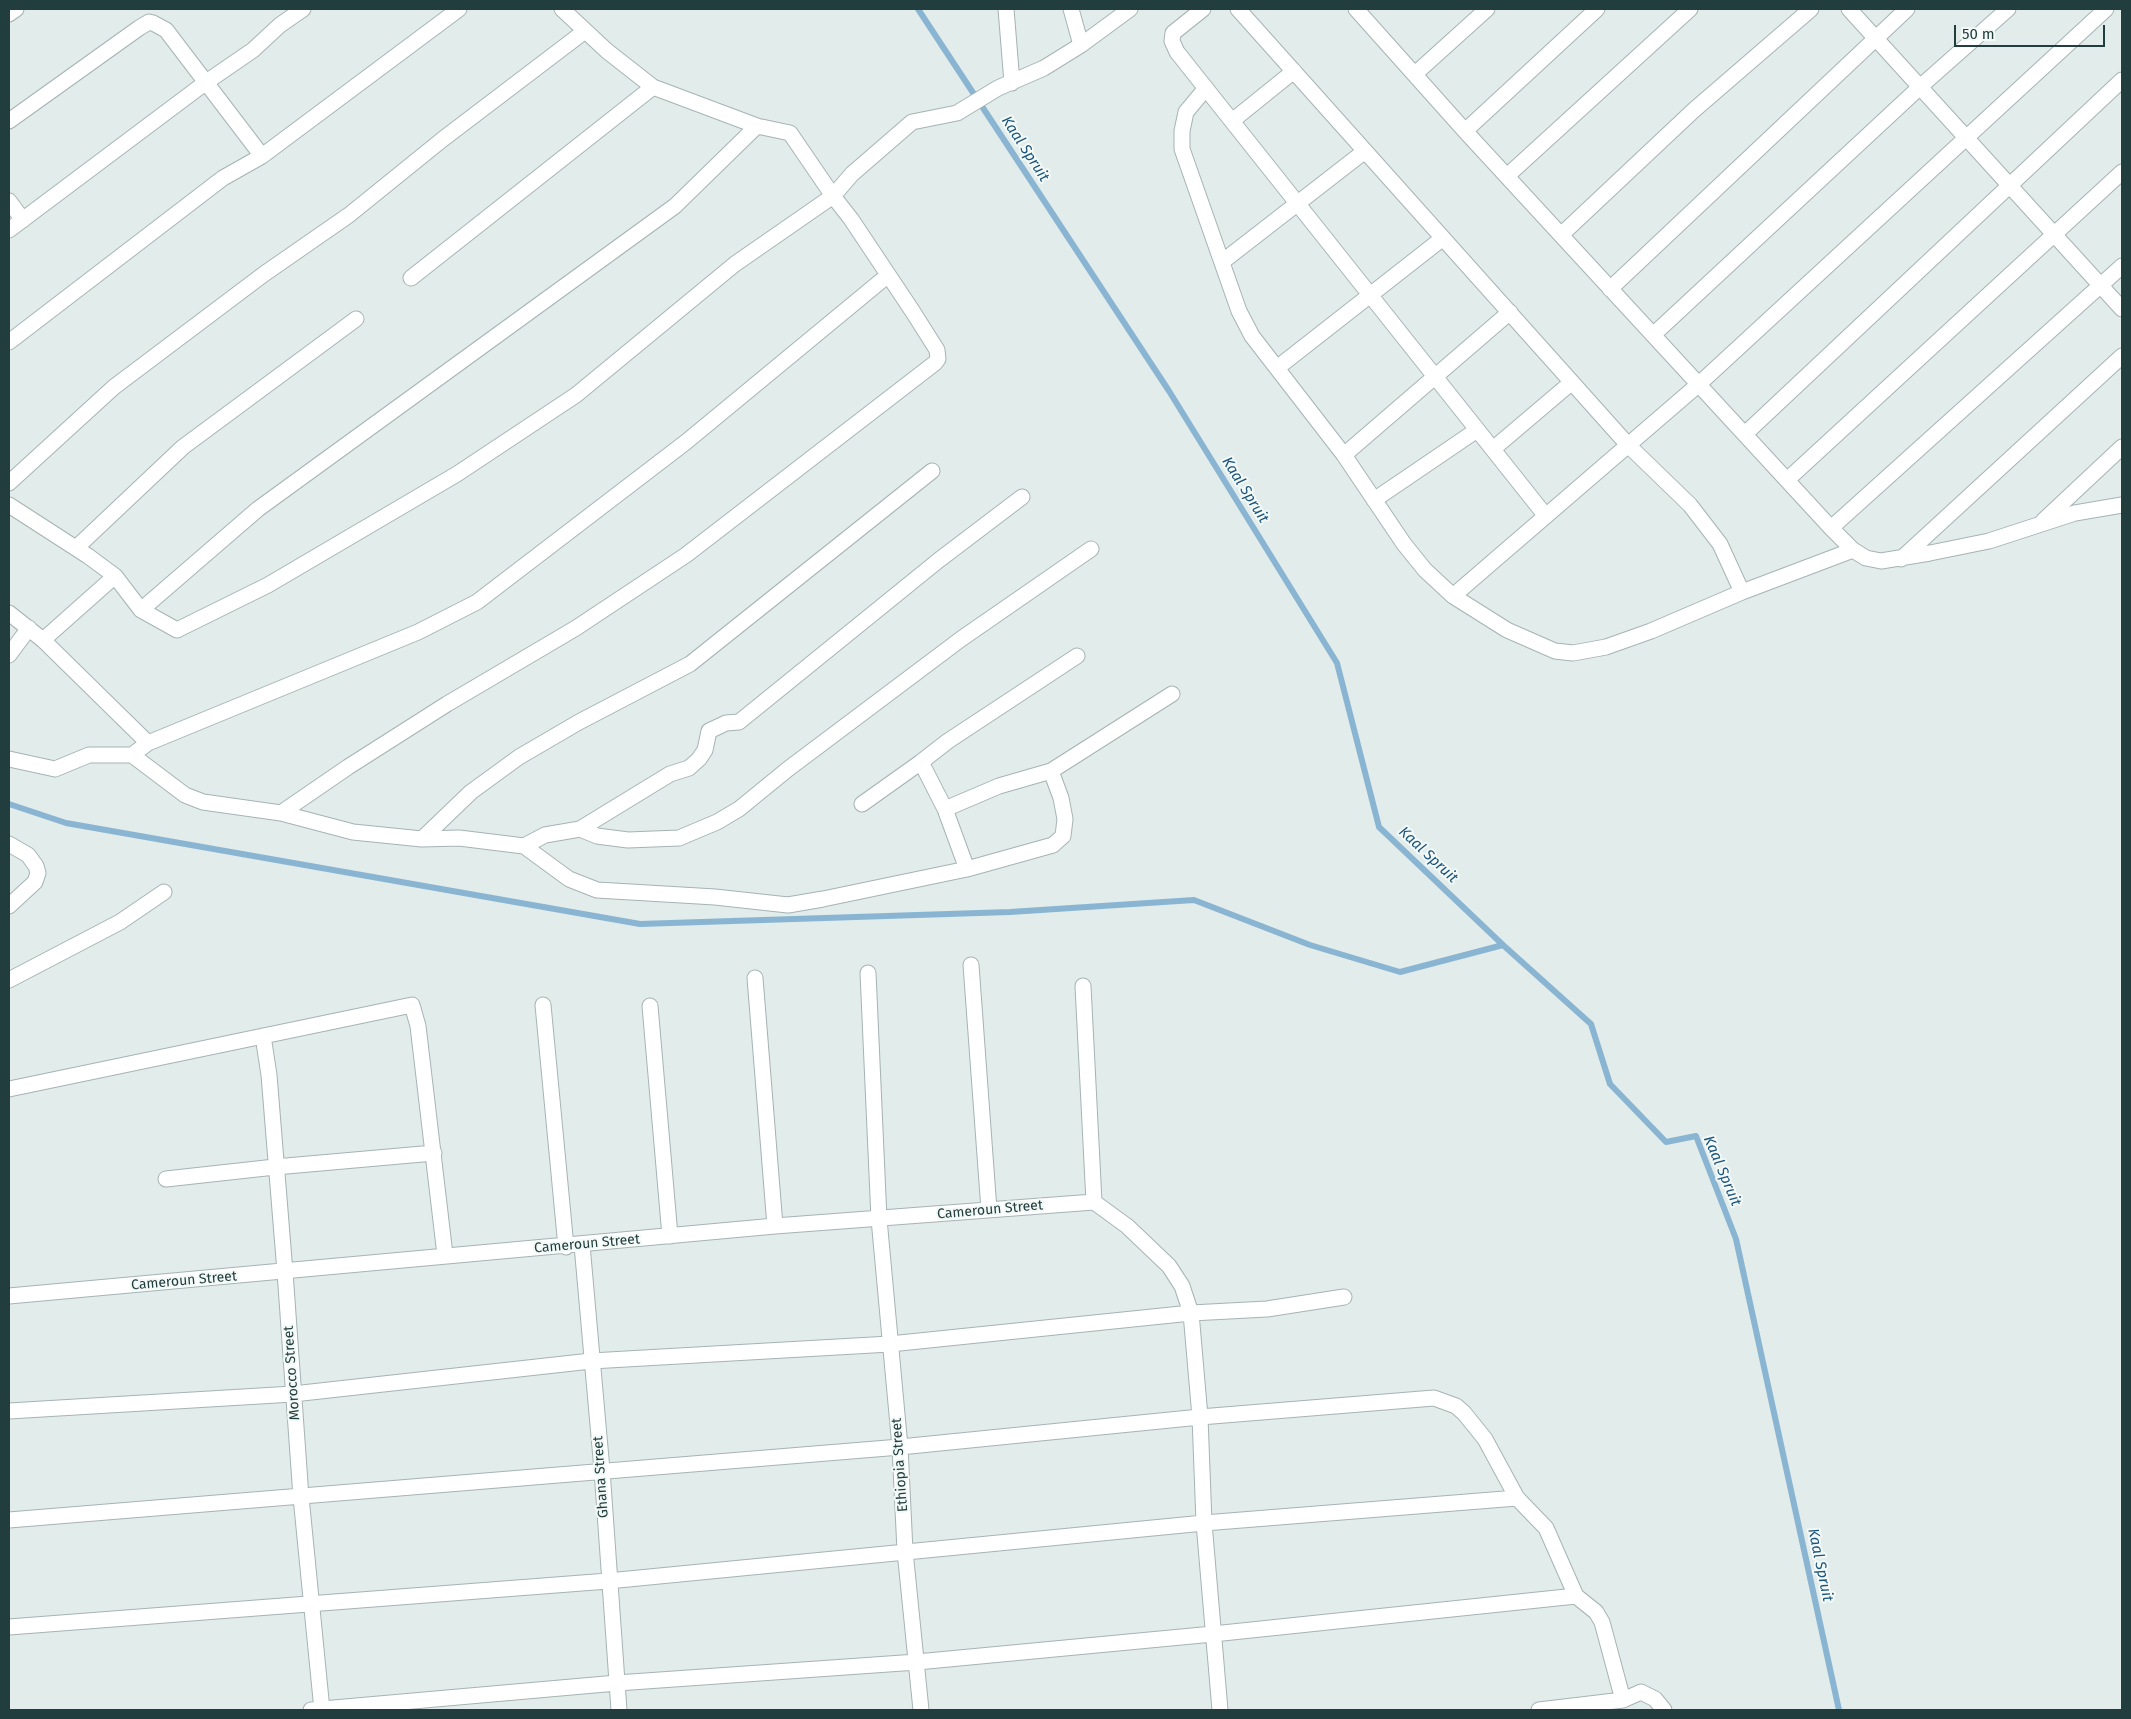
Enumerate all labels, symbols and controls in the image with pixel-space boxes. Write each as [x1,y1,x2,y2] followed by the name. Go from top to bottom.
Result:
[1956,15,2107,47] scale bar
[1962,25,1995,43] text: 50 m
[997,113,1053,185] water label: Kaal Spruit
[1218,454,1272,526] water label: Kaal Spruit
[1395,823,1461,887] water label: Kaal Spruit
[1699,1133,1745,1209] water label: Kaal Spruit
[936,1197,1044,1223] street label: Cameroun Street
[533,1231,641,1257] street label: Cameroun Street
[130,1268,238,1294] street label: Cameroun Street
[280,1325,304,1421] street label: Morocco Street
[888,1417,912,1513] street label: Ethiopia Street
[590,1435,612,1519] street label: Ghana Street
[1803,1527,1837,1603] water label: Kaal Spruit

